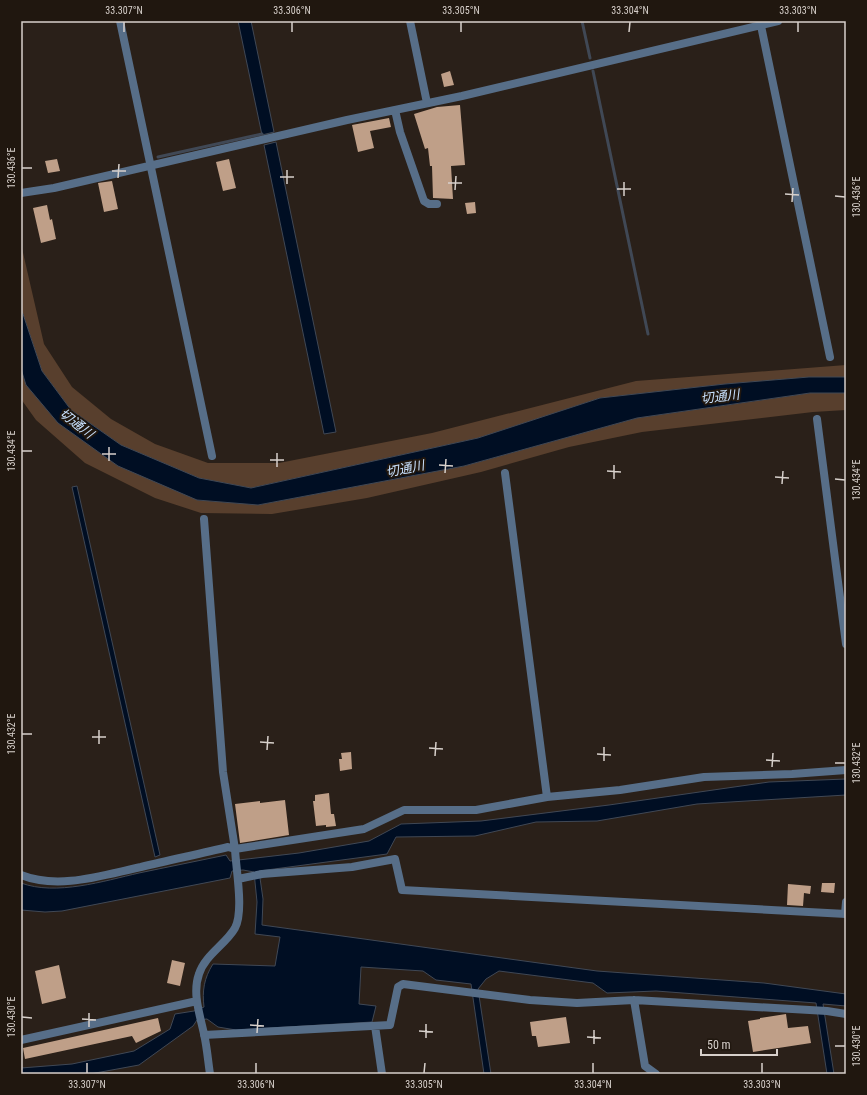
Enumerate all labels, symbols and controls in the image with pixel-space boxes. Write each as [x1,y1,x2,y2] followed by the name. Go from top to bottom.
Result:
[105,5,143,16] text: 33.307°N
[273,5,311,16] text: 33.306°N
[442,5,480,16] text: 33.305°N
[611,5,649,16] text: 33.304°N
[779,5,817,16] text: 33.303°N
[6,147,17,188] text: 130.436°E
[851,176,862,217] text: 130.436°E
[700,386,742,406] water label: 切通川
[57,405,98,443] water label: 切通川
[6,430,17,471] text: 130.434°E
[385,457,428,480] water label: 切通川
[851,459,862,500] text: 130.434°E
[6,713,17,754] text: 130.432°E
[851,742,862,783] text: 130.432°E
[6,996,17,1037] text: 130.430°E
[851,1025,862,1066] text: 130.430°E
[701,1031,777,1057] scale bar
[707,1038,731,1052] text: 50 m
[68,1079,106,1090] text: 33.307°N
[237,1079,275,1090] text: 33.306°N
[405,1079,443,1090] text: 33.305°N
[574,1079,612,1090] text: 33.304°N
[743,1079,781,1090] text: 33.303°N

